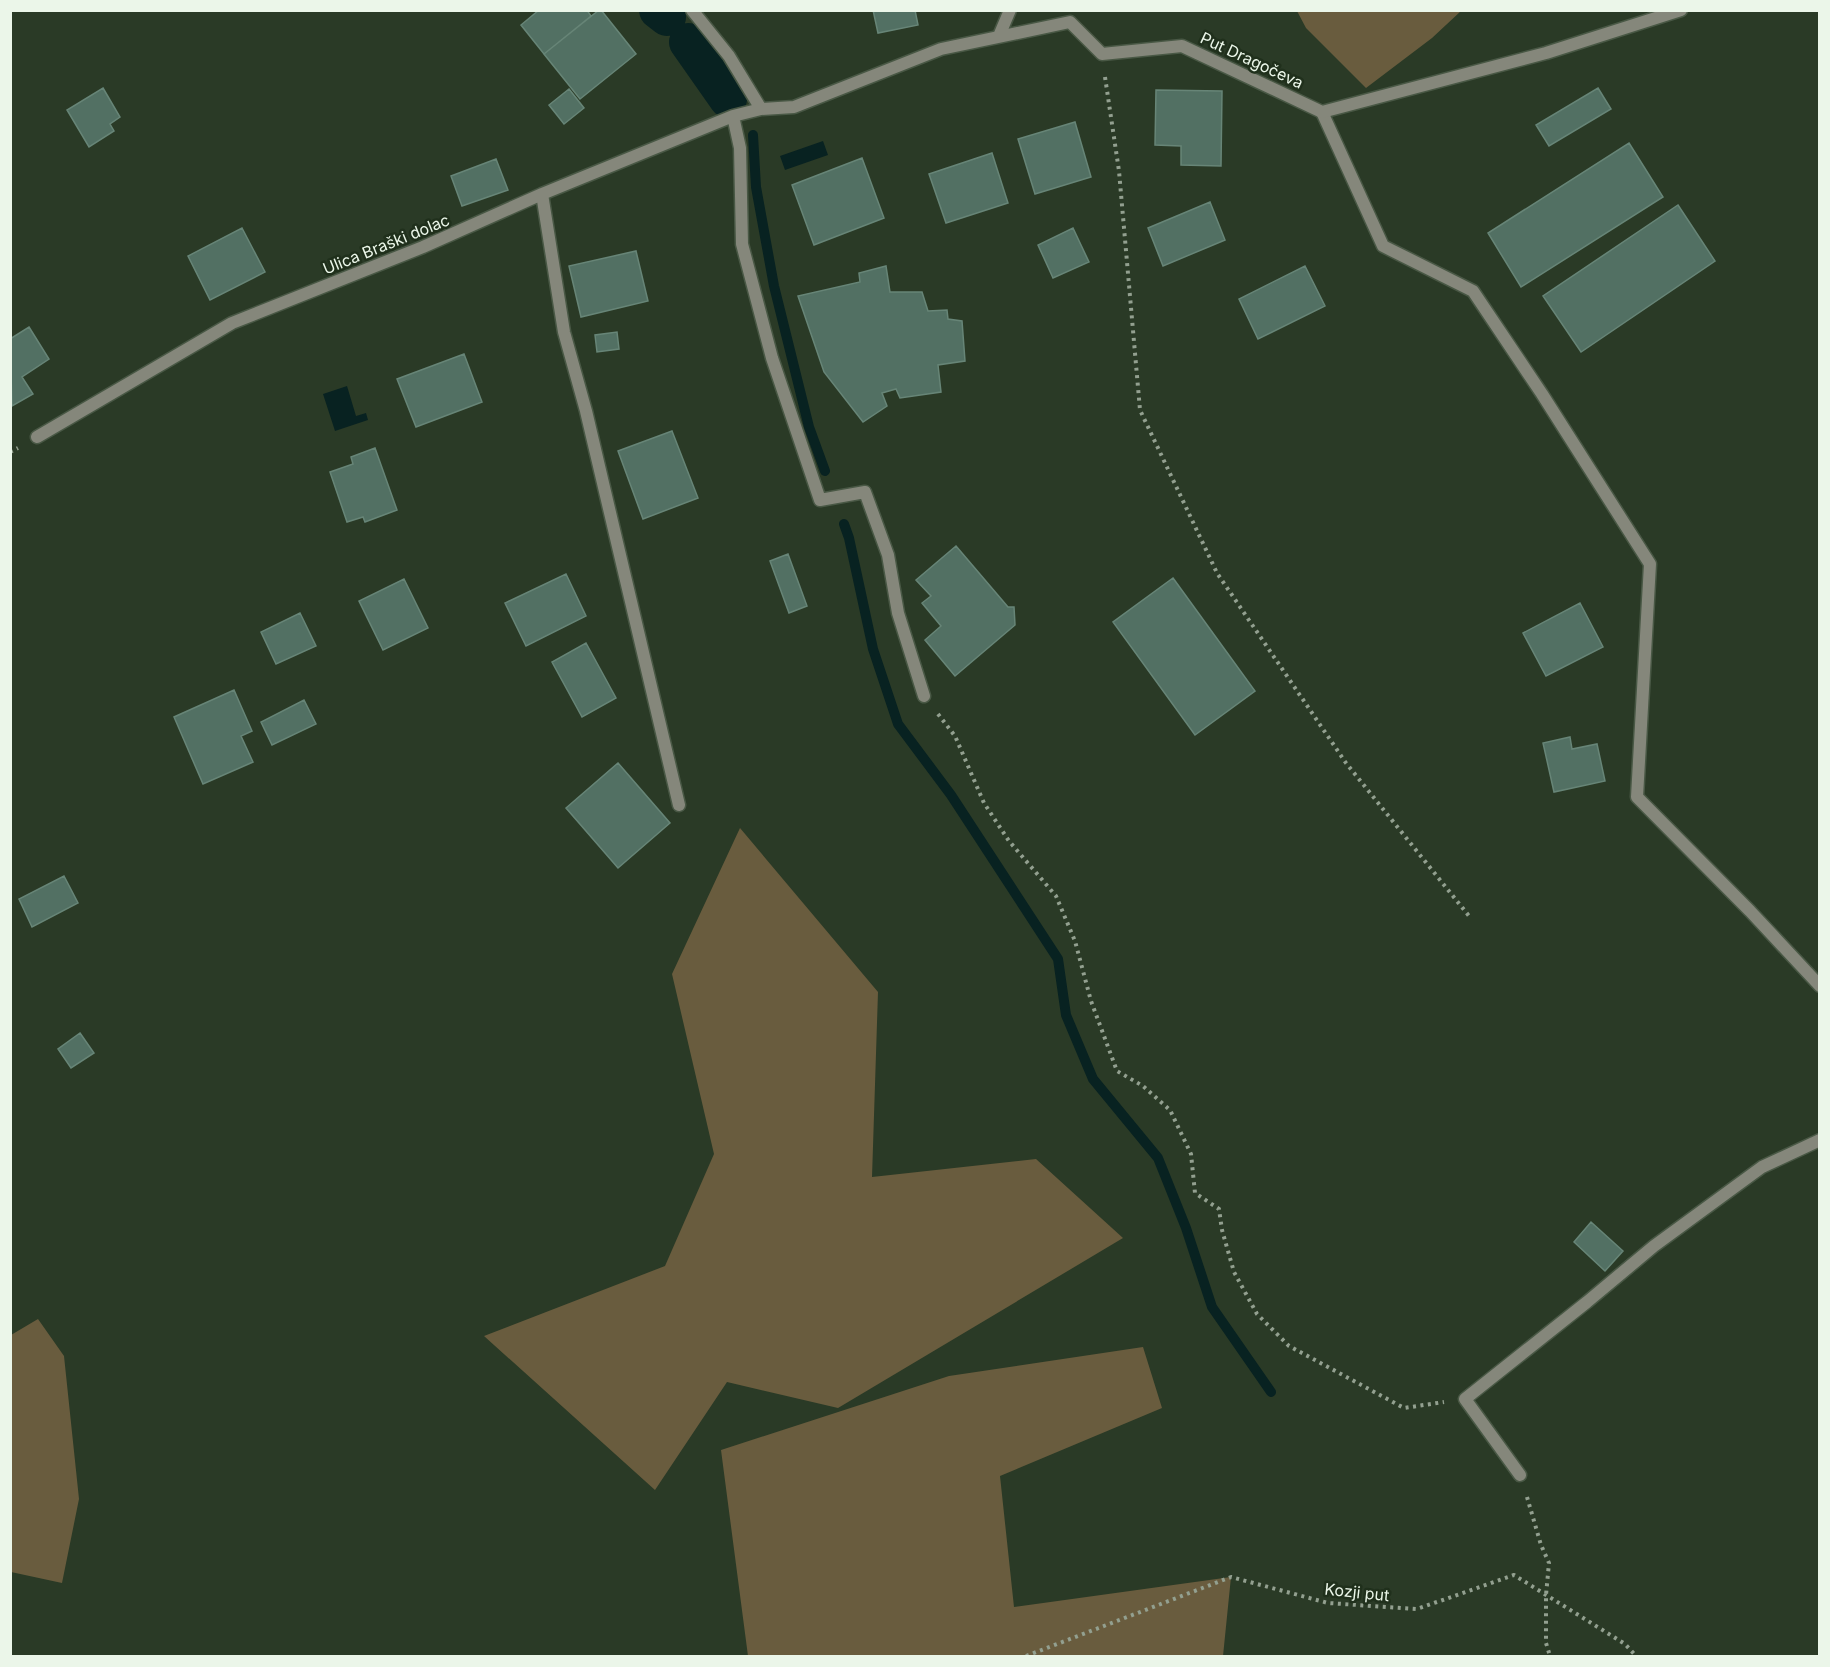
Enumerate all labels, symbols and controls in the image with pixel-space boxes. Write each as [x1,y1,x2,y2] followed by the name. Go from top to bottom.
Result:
[1197,27,1307,93] street label: Put Dragočeva
[320,209,452,279] street label: Ulica Braški dolac
[1324,1579,1390,1605] street label: Kozji put

